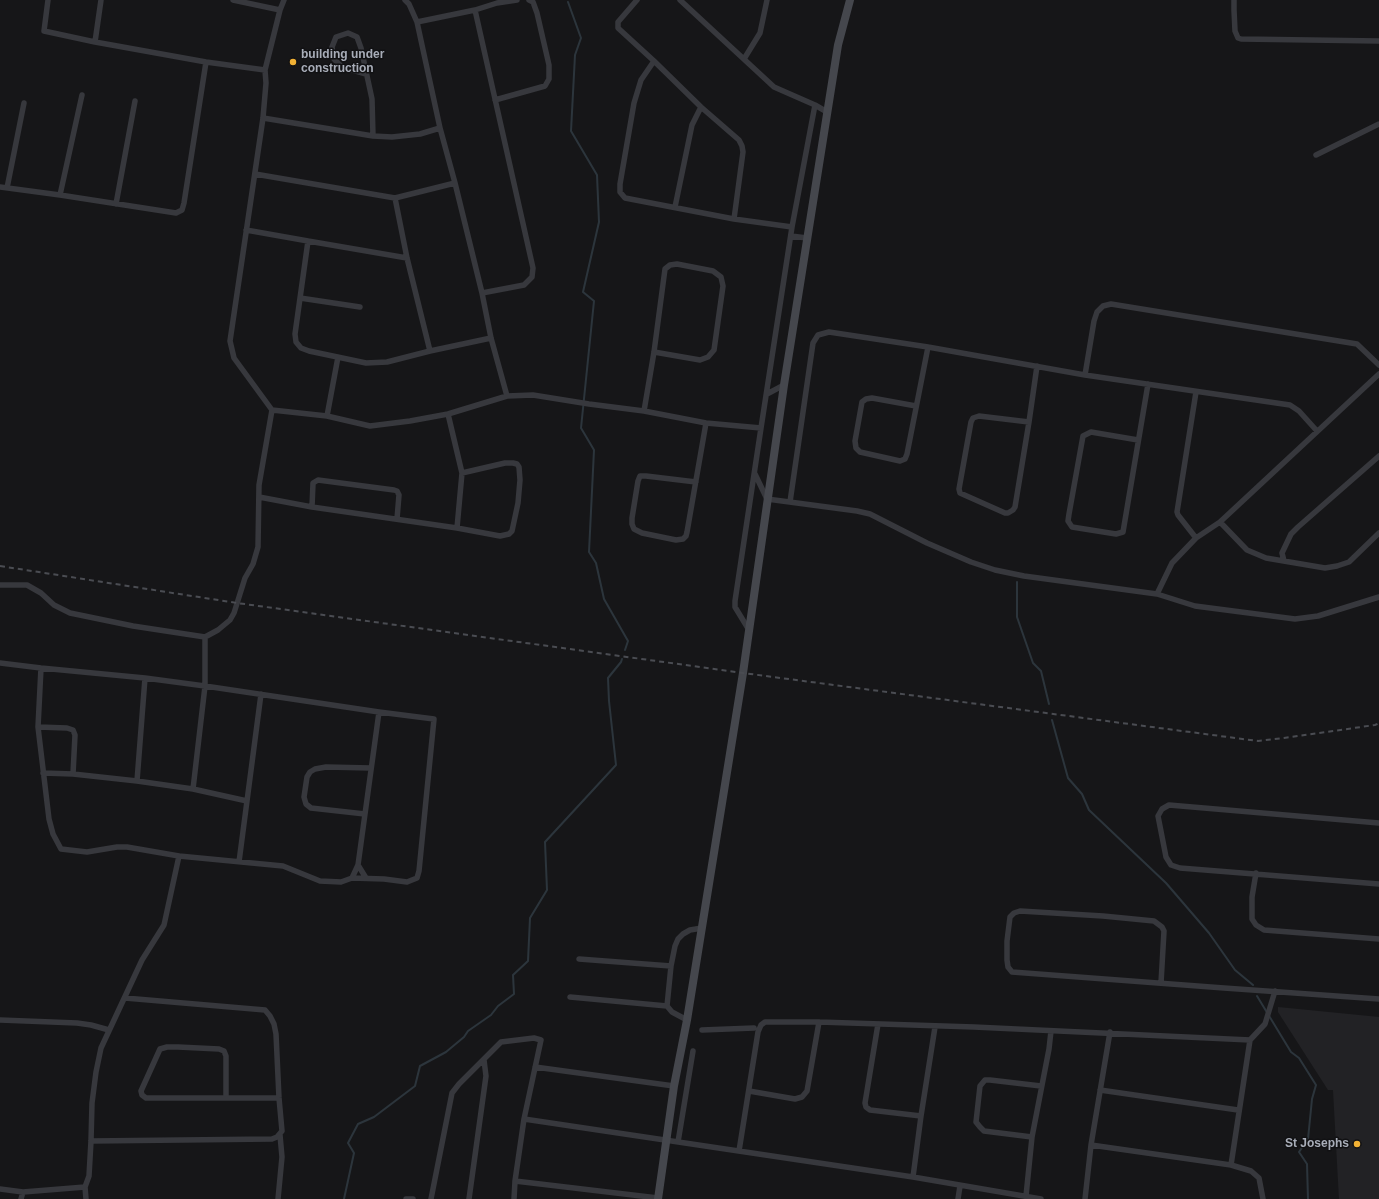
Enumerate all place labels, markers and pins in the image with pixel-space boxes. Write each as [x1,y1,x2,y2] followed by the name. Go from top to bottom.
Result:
[301,48,384,76] place label: building under construction
[288,57,298,67] marker: building under construction
[1285,1137,1349,1151] place label: St Josephs
[1352,1139,1362,1149] marker: St Josephs

